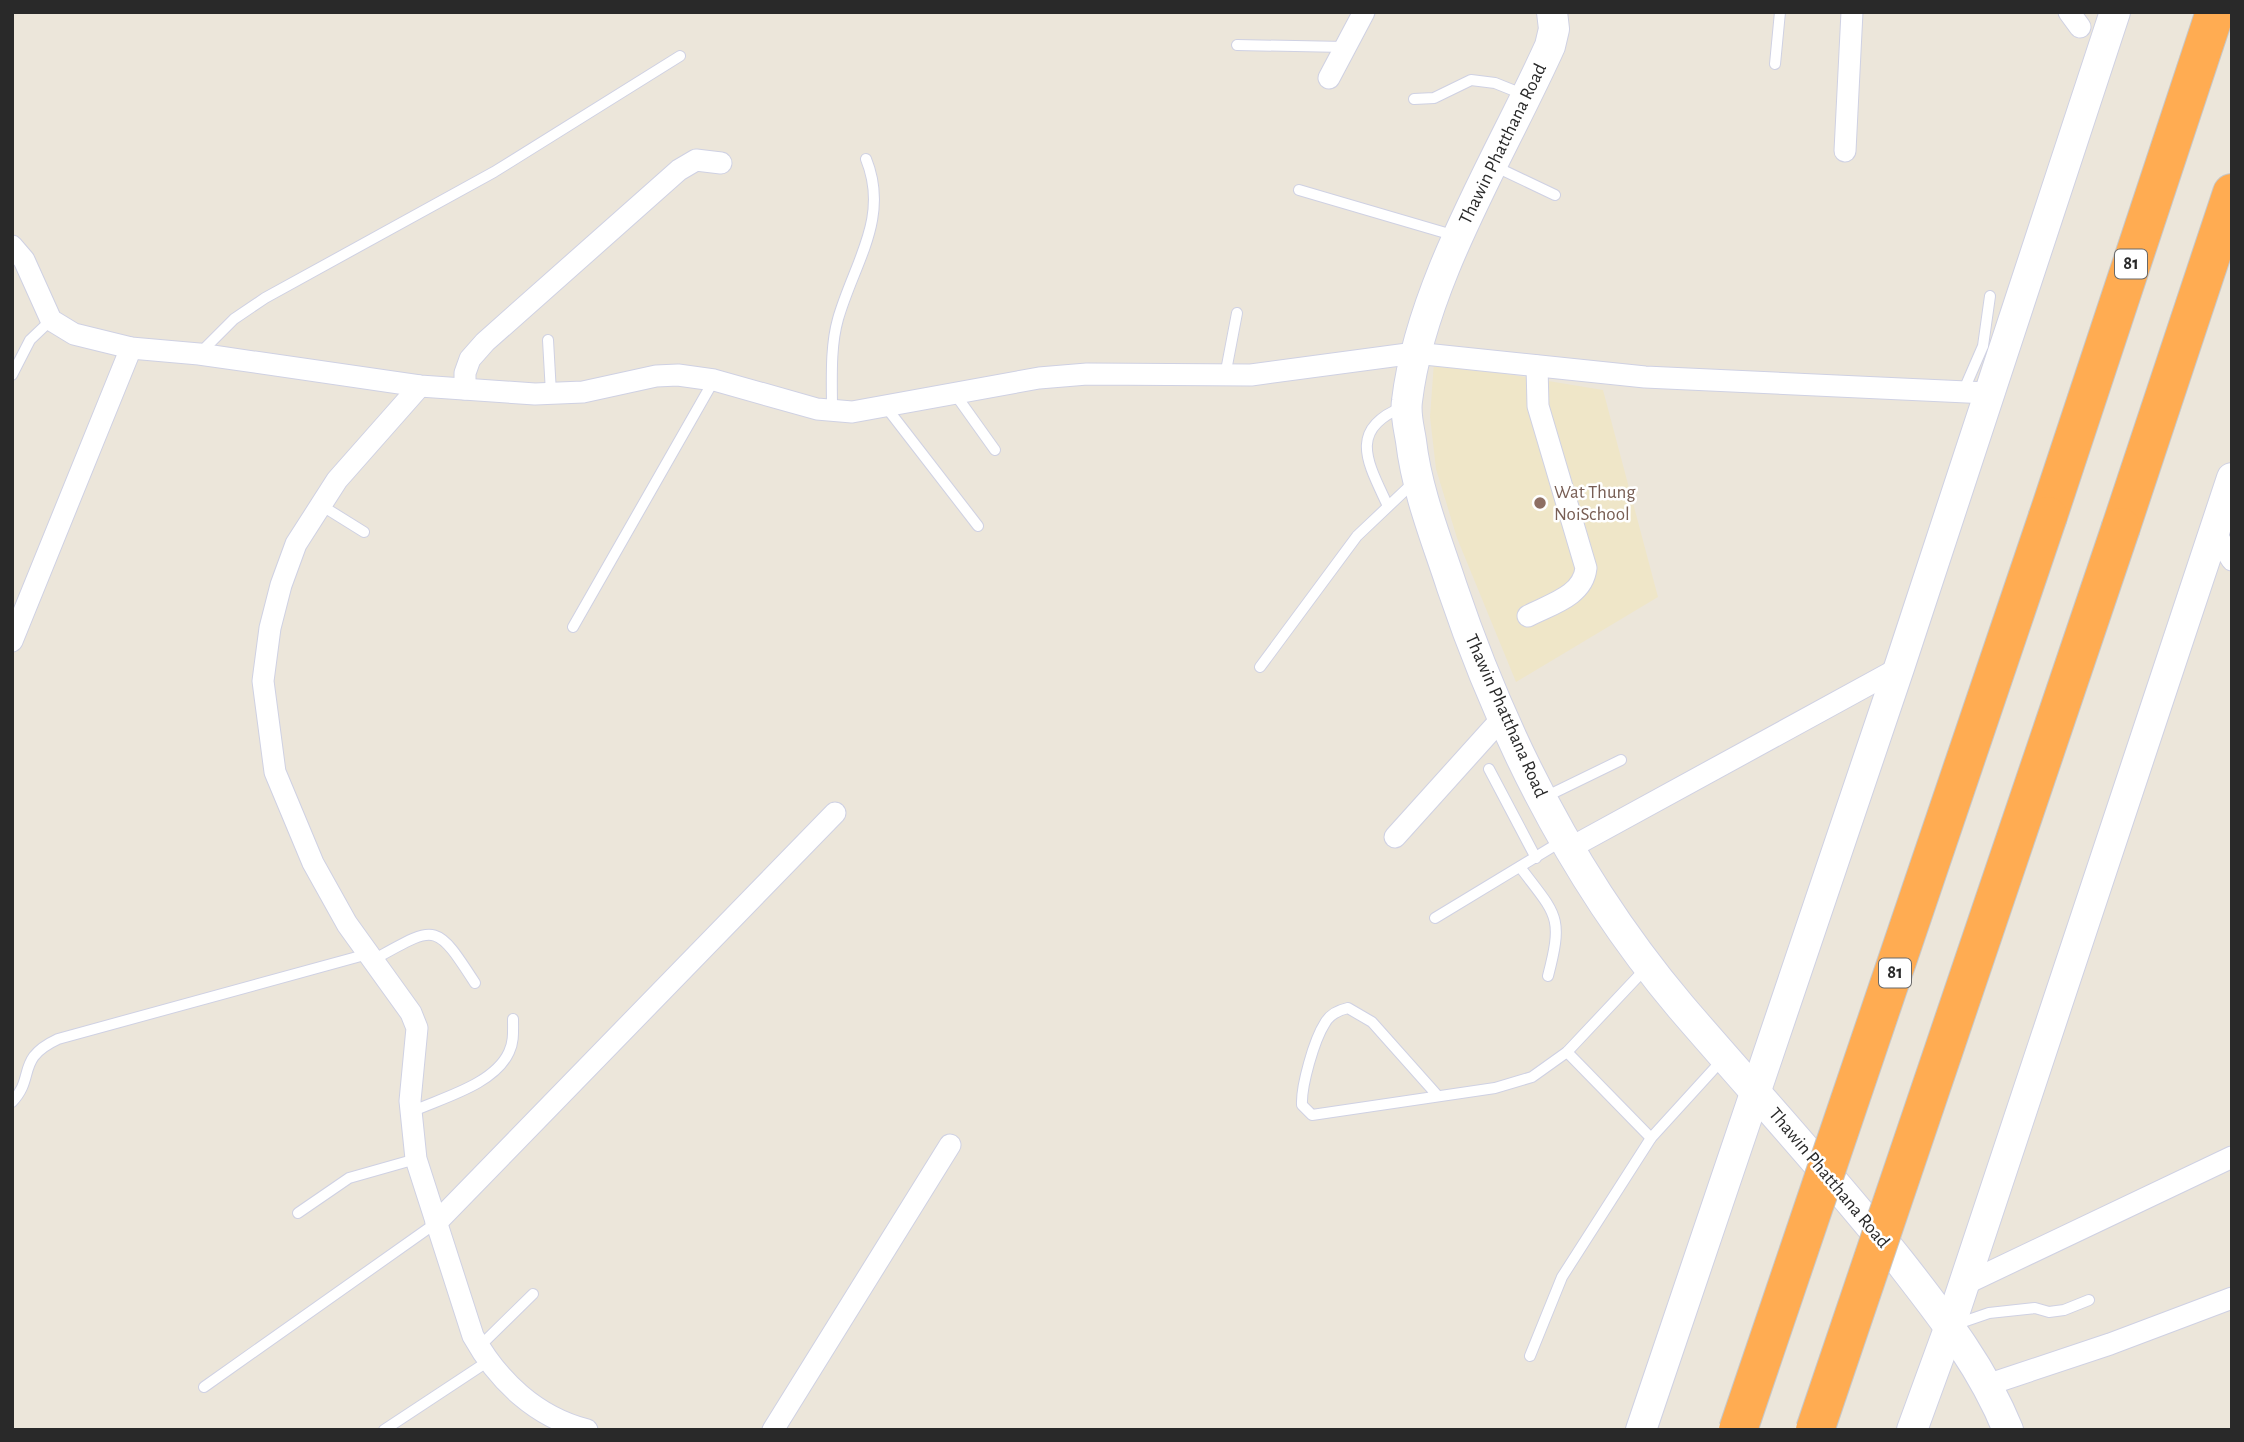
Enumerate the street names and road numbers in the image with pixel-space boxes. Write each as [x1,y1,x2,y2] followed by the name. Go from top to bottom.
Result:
[1456,60,1550,227] street label: Thawin Phatthana Road
[2115,250,2147,278] road number: 81
[1461,632,1551,801] street label: Thawin Phatthana Road
[1879,958,1911,988] road number: 81
[1765,1104,1893,1252] street label: Thawin Phatthana Road

